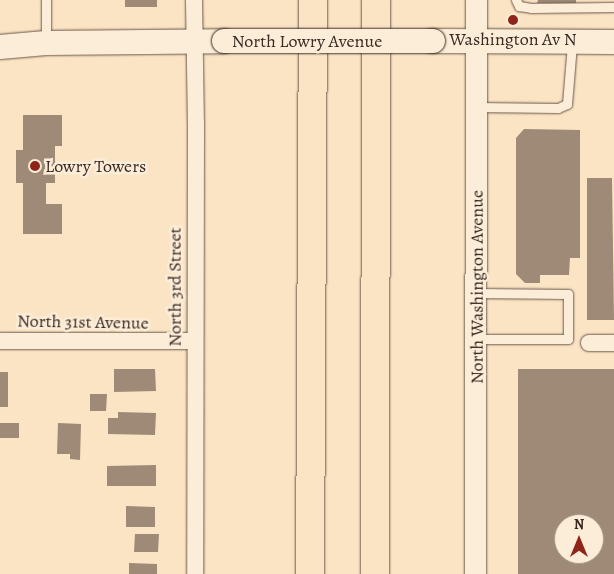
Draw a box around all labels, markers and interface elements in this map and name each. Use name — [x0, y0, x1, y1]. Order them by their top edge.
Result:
marker: Washington Av N — [507, 14, 519, 26]
place label: Washington Av N — [449, 28, 577, 50]
street label: North Lowry Avenue — [232, 30, 382, 52]
place label: Lowry Towers — [45, 155, 146, 177]
marker: Lowry Towers — [29, 160, 41, 172]
street label: North Washington Avenue — [466, 190, 488, 384]
street label: North 3rd Street — [164, 227, 186, 347]
street label: North 31st Avenue — [17, 310, 149, 334]
north arrow — [554, 514, 604, 564]
text: N — [574, 515, 584, 534]

